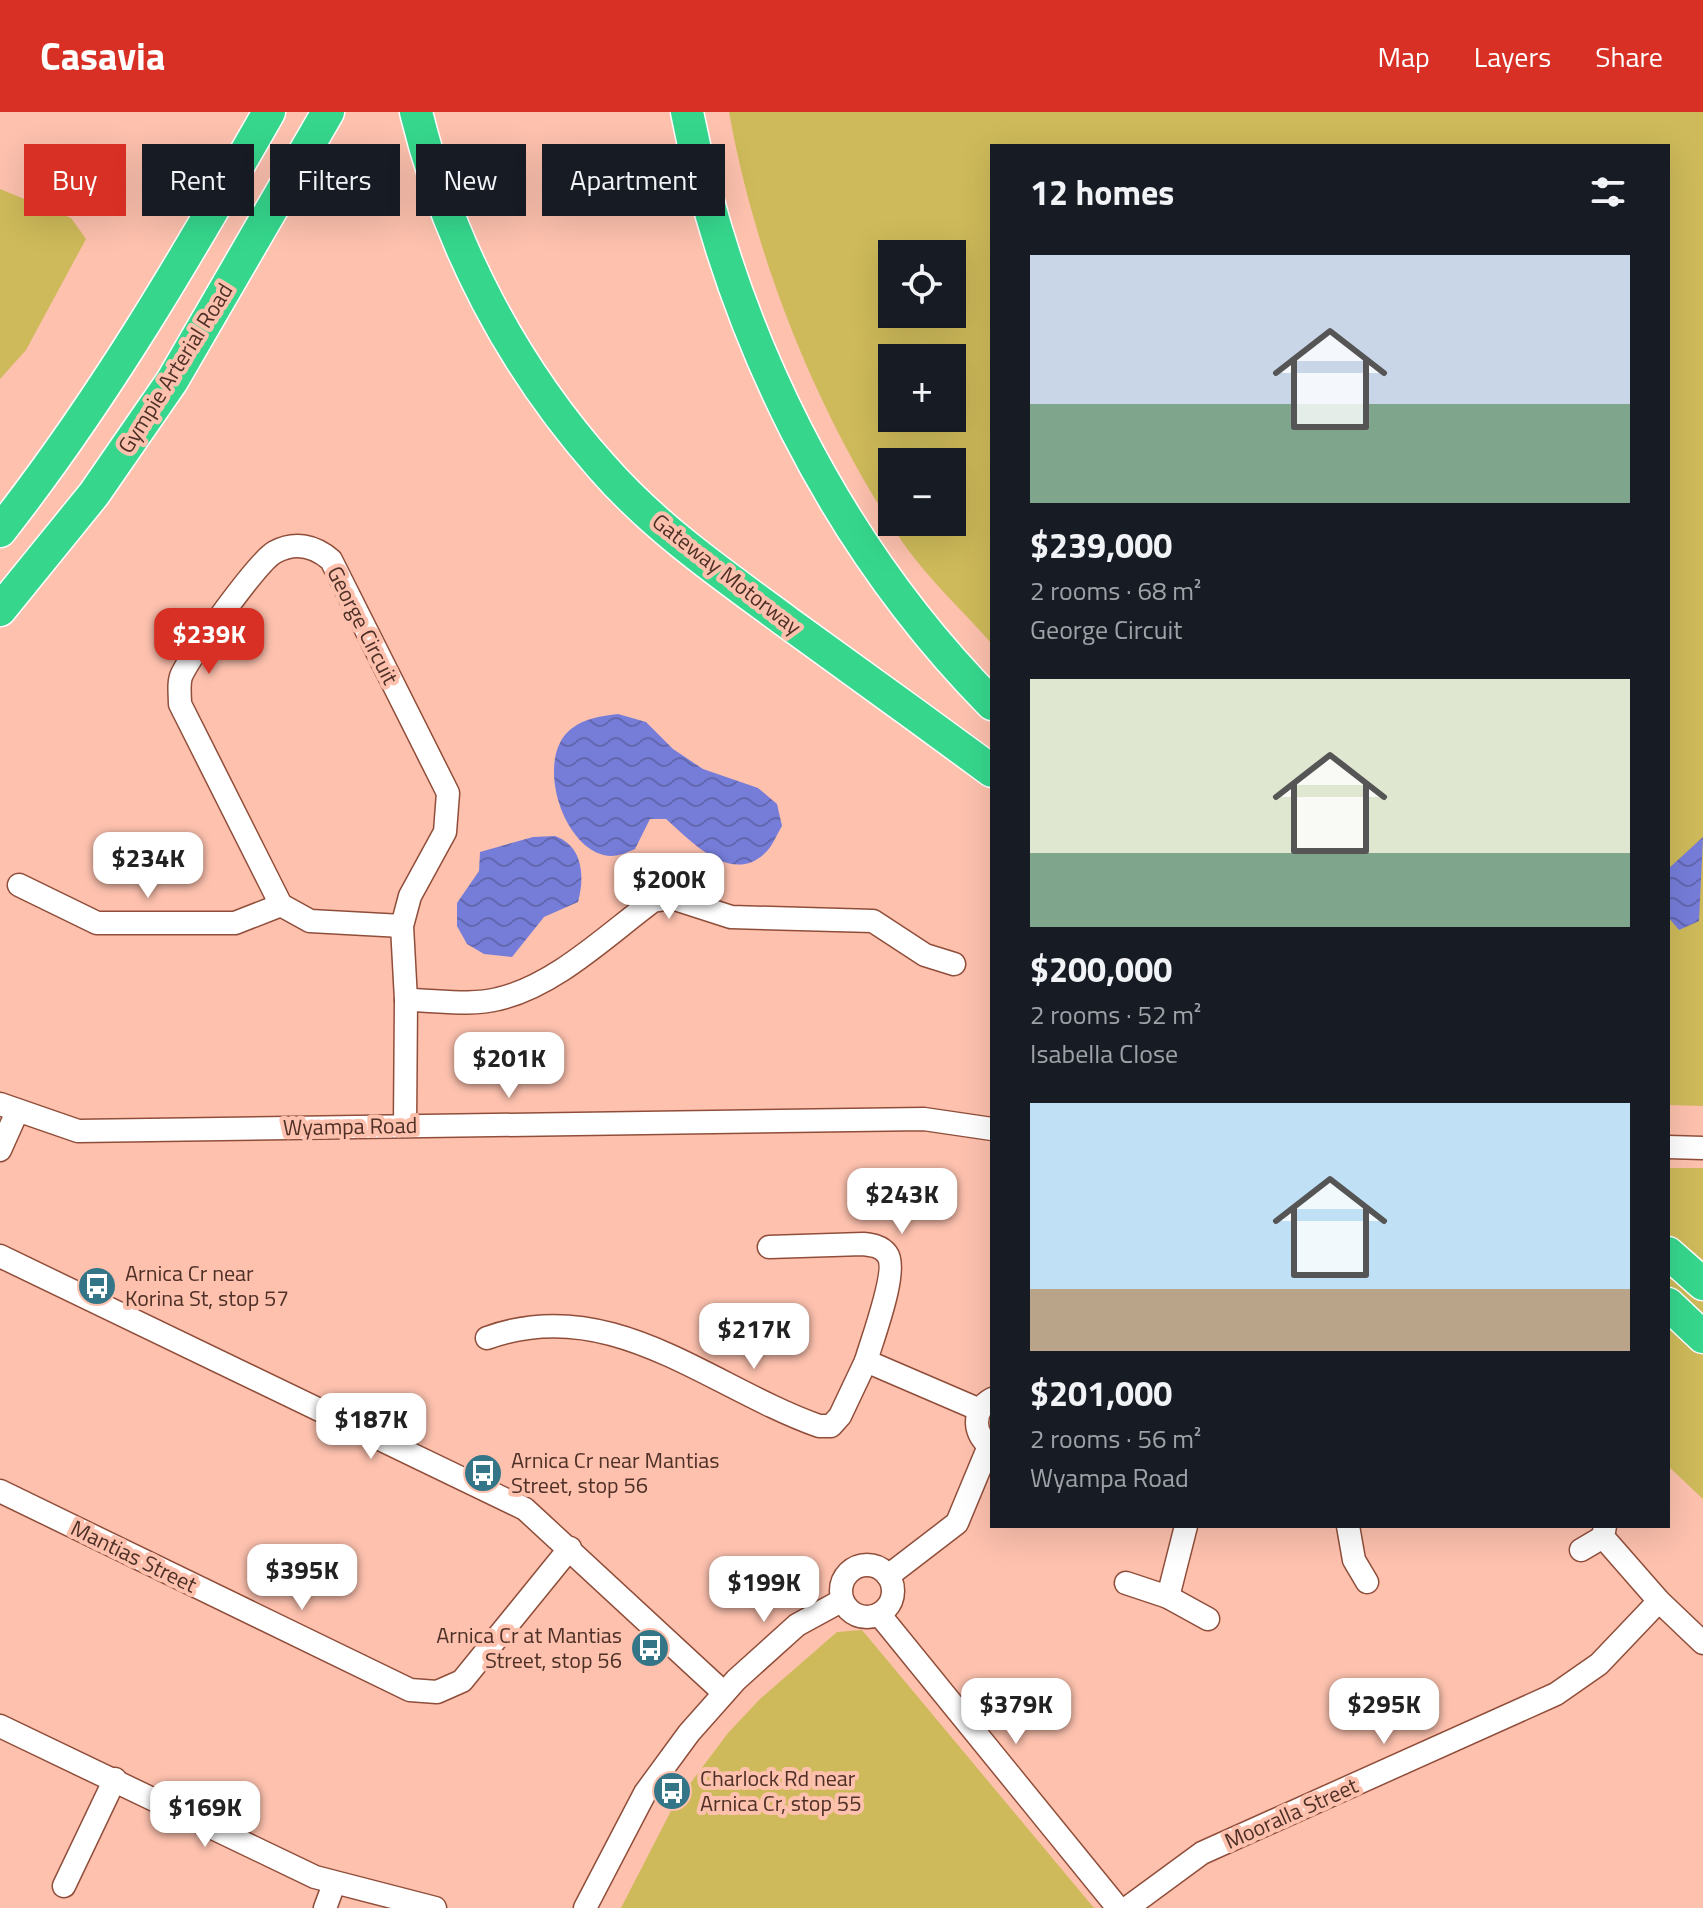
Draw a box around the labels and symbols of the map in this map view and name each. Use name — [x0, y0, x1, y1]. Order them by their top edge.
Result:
street label: Gympie Arterial Road — [109, 276, 241, 460]
street label: Gateway Motorway — [645, 505, 809, 643]
street label: George Circuit — [319, 560, 408, 690]
pin: $239K — [153, 608, 265, 676]
pin: $234K — [92, 832, 204, 900]
pin: $200K — [613, 853, 725, 921]
pin: $201K — [453, 1032, 565, 1100]
street label: Wyampa Road — [283, 1108, 417, 1144]
pin: $243K — [846, 1168, 958, 1236]
place label: Arnica Cr near Korina St, stop 57 — [125, 1256, 289, 1315]
bus stop icon: Arnica Cr near Korina St, stop 57 — [76, 1265, 118, 1307]
pin: $217K — [698, 1303, 810, 1371]
pin: $187K — [315, 1393, 427, 1461]
place label: Arnica Cr near Mantias Street, stop 56 — [511, 1443, 720, 1502]
bus stop icon: Arnica Cr near Mantias Street, stop 56 — [462, 1452, 504, 1494]
street label: Mantias Street — [65, 1511, 203, 1601]
pin: $395K — [246, 1544, 358, 1612]
pin: $199K — [708, 1556, 820, 1624]
place label: Arnica Cr at Mantias Street, stop 56 — [436, 1618, 622, 1677]
bus stop icon: Arnica Cr at Mantias Street, stop 56 — [629, 1627, 671, 1669]
pin: $379K — [960, 1678, 1072, 1746]
pin: $295K — [1328, 1678, 1440, 1746]
place label: Charlock Rd near Arnica Cr, stop 55 — [700, 1761, 861, 1820]
street label: Mooralla Street — [1219, 1768, 1363, 1858]
bus stop icon: Charlock Rd near Arnica Cr, stop 55 — [651, 1770, 693, 1812]
pin: $169K — [149, 1781, 261, 1849]

